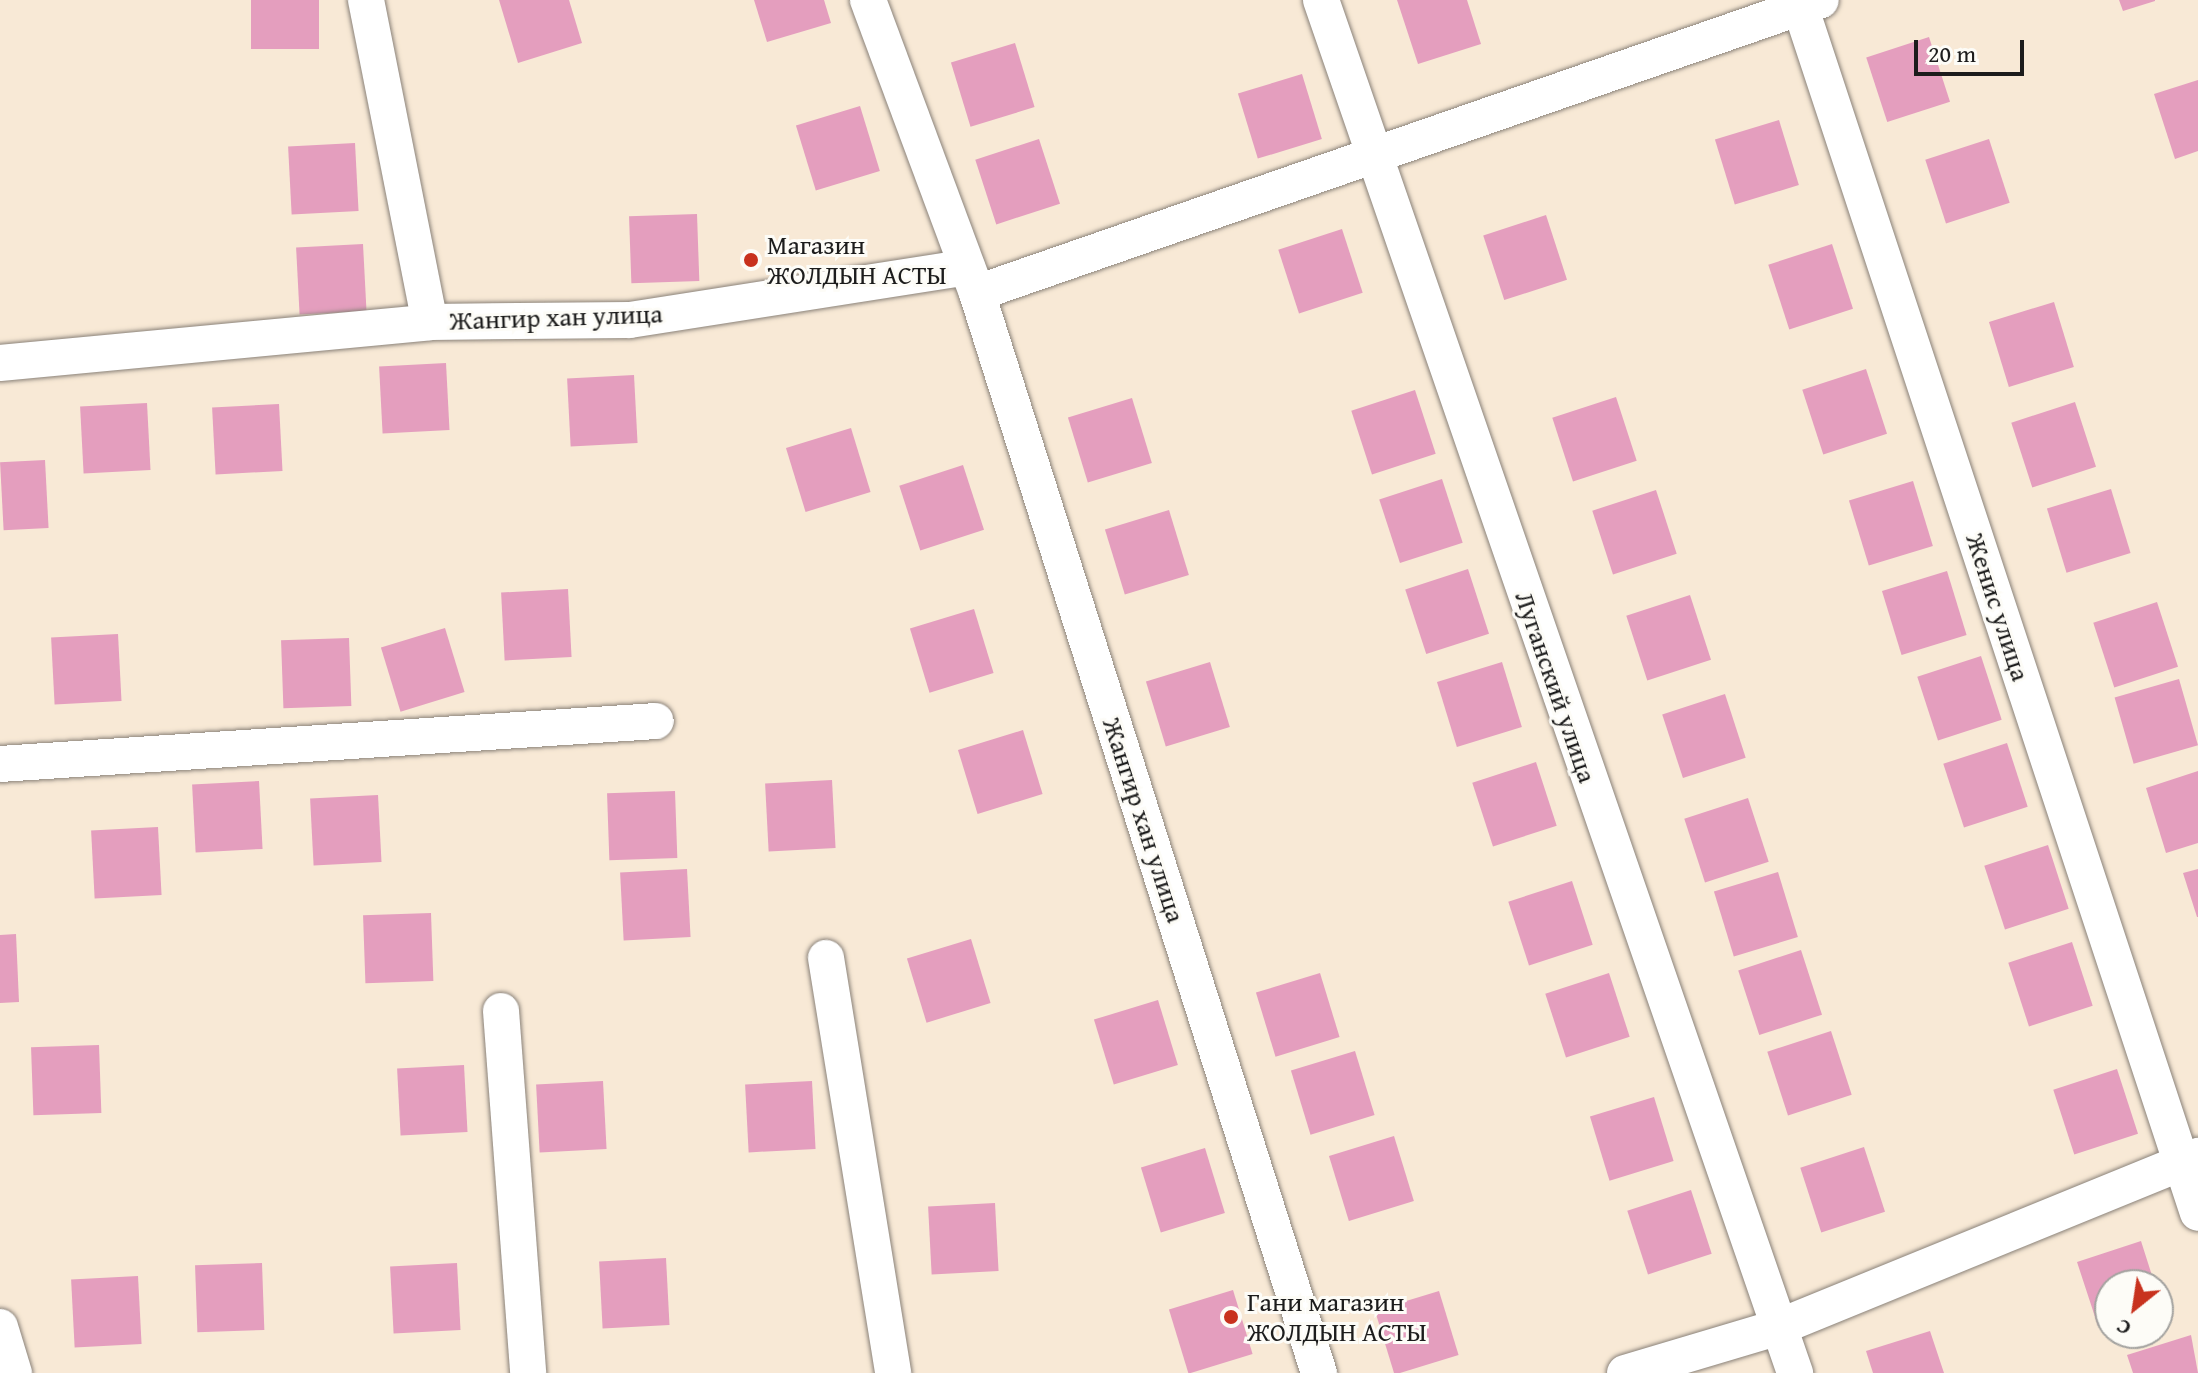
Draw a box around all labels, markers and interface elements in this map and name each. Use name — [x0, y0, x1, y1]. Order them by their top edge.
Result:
scale bar — [1918, 24, 2028, 74]
text: 20 m — [1928, 36, 1976, 71]
place label: Магазин ЖОЛДЫН АСТЫ — [767, 229, 947, 290]
marker: Магазин ЖОЛДЫН АСТЫ — [742, 251, 760, 269]
street label: Жангир хан улица — [449, 298, 663, 336]
street label: Женис улица — [1959, 529, 2037, 685]
street label: Луганский улица — [1509, 587, 1603, 787]
street label: Жангир хан улица — [1096, 714, 1192, 926]
north arrow — [2094, 1269, 2174, 1349]
place label: Гани магазин ЖОЛДЫН АСТЫ — [1247, 1286, 1427, 1348]
marker: Гани магазин ЖОЛДЫН АСТЫ — [1222, 1308, 1240, 1326]
text: С — [2110, 1311, 2136, 1345]

